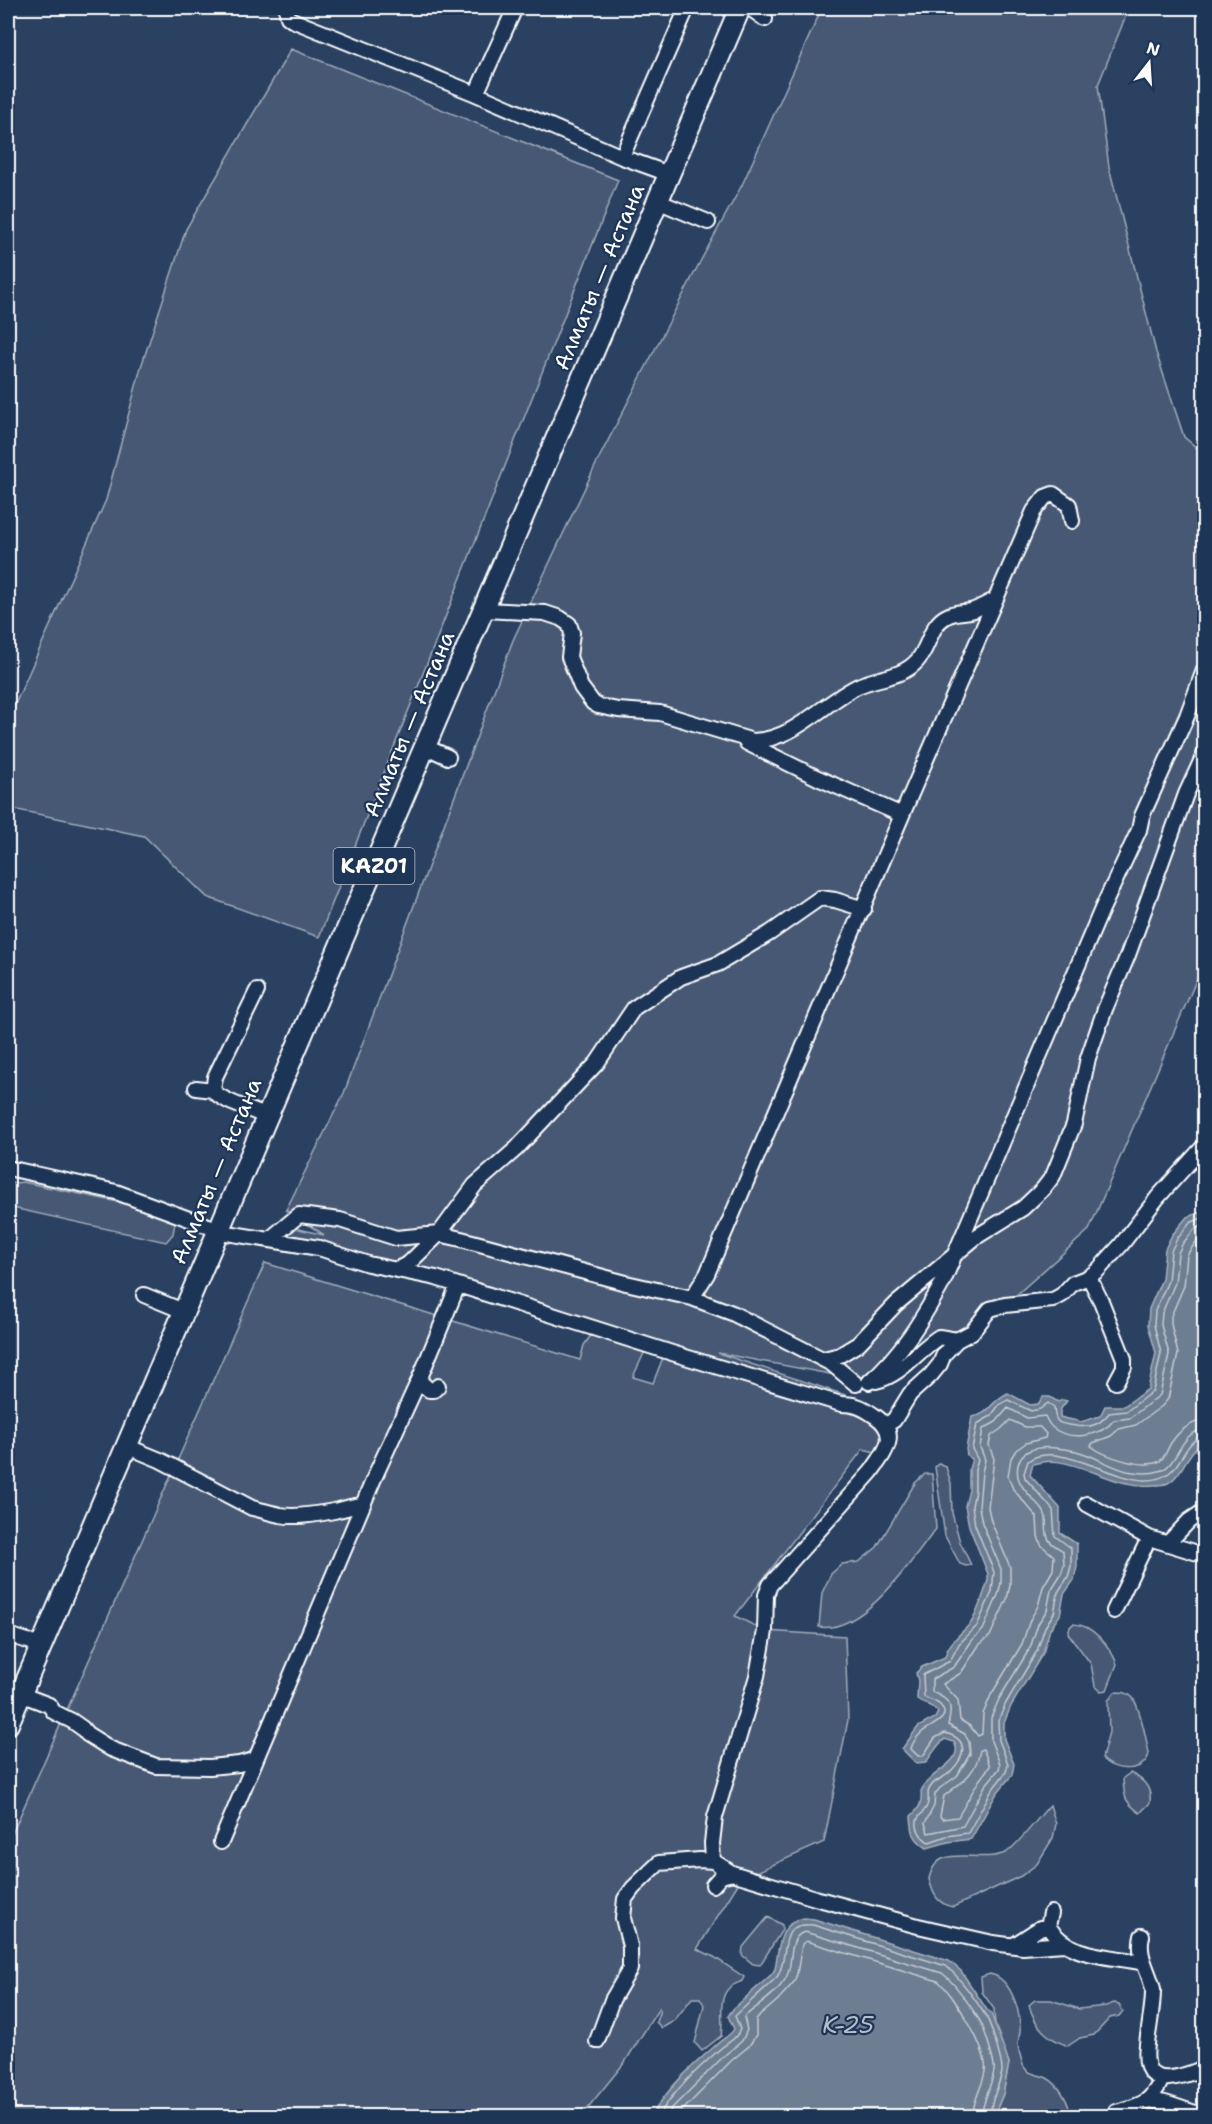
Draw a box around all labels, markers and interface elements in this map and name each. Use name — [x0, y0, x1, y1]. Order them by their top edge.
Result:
north arrow — [1119, 33, 1179, 93]
text: N — [1144, 37, 1162, 61]
street label: Алматы — Астана — [547, 179, 651, 375]
street label: Алматы — Астана — [357, 626, 461, 822]
road number: KАZ01 — [334, 848, 415, 884]
street label: Алматы — Астана — [164, 1073, 268, 1269]
water label: К-25 — [822, 2009, 875, 2041]

